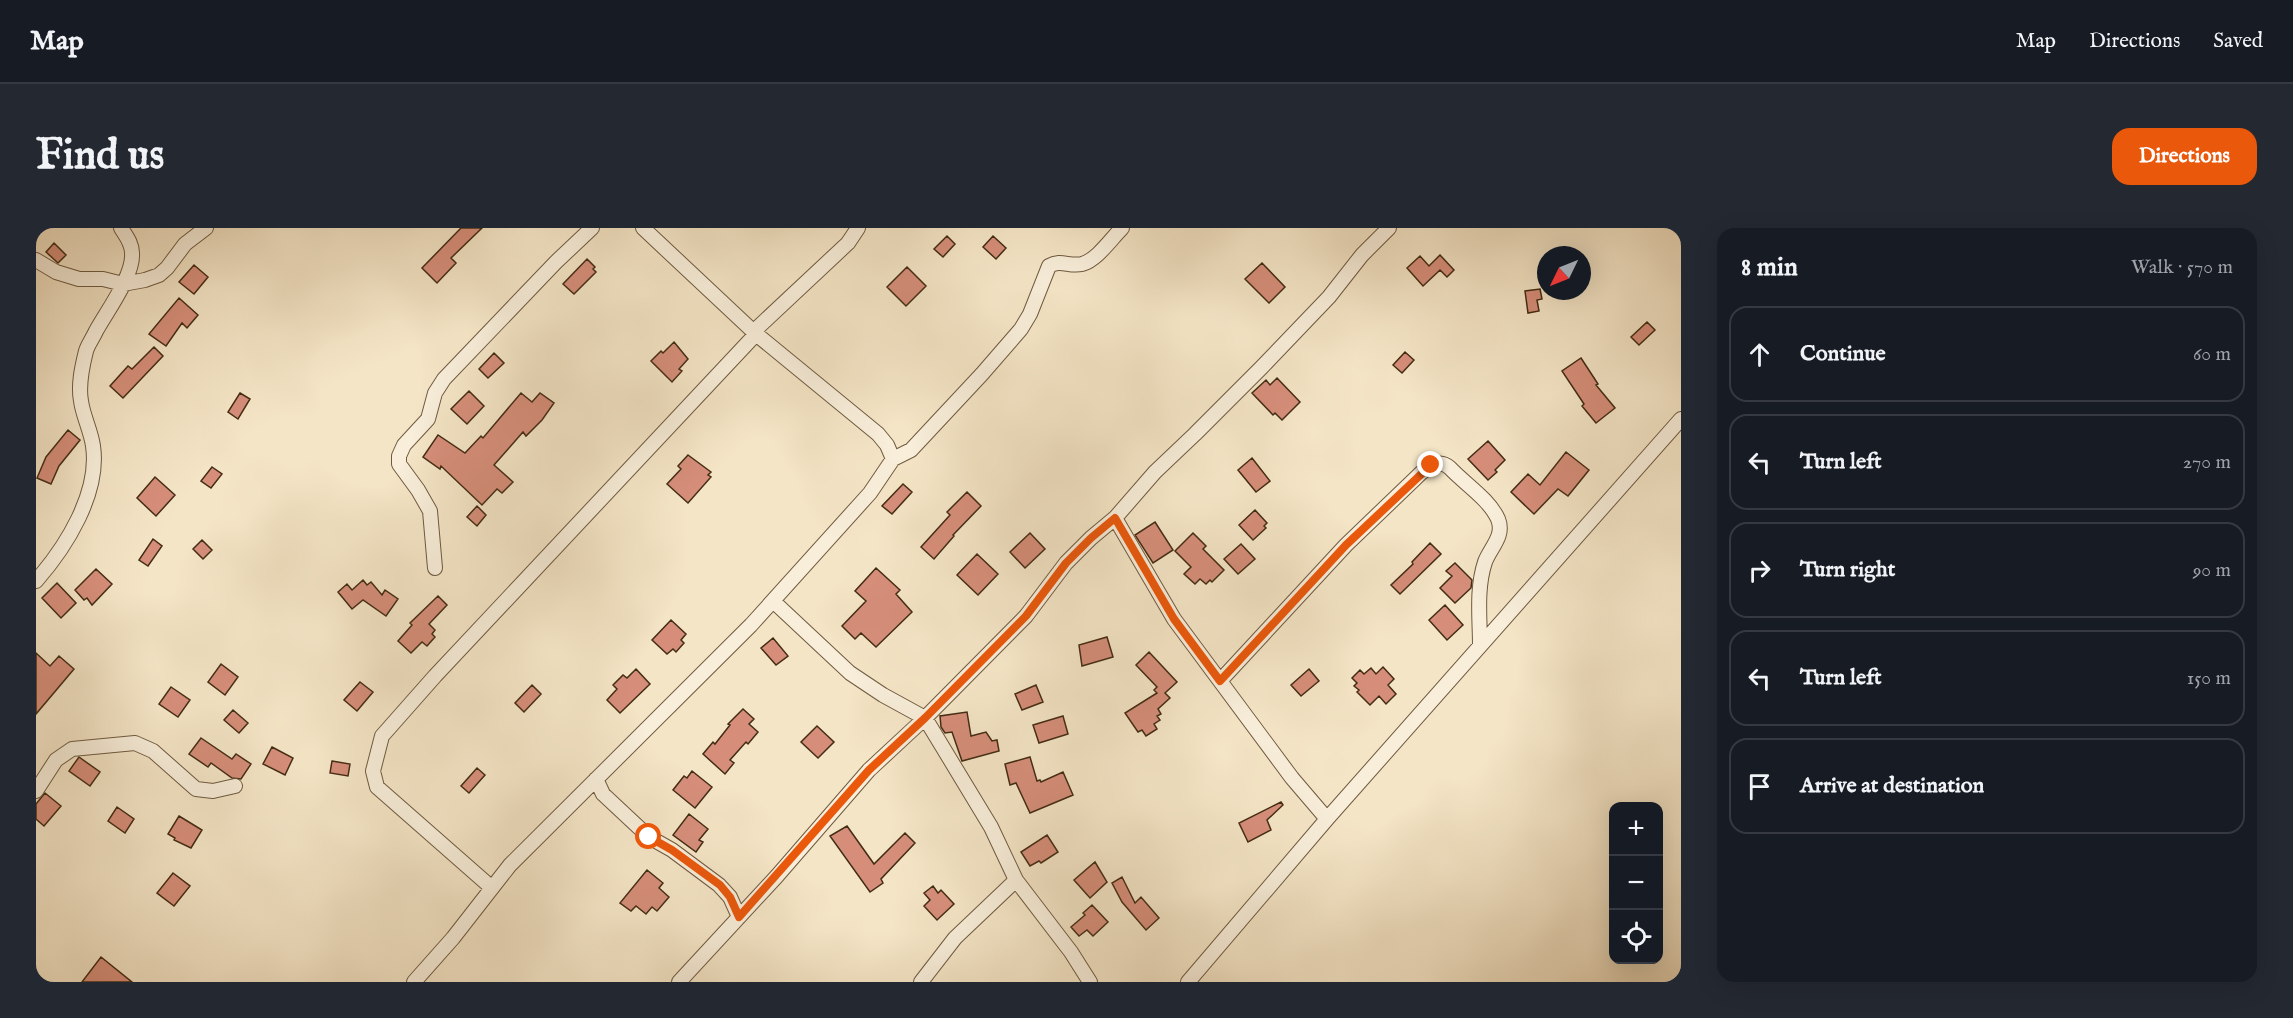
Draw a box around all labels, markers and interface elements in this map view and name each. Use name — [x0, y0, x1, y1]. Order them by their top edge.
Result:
text: Map — [30, 24, 84, 59]
text: Map — [2016, 28, 2056, 55]
text: Directions — [2089, 28, 2180, 55]
text: Saved — [2213, 28, 2263, 55]
button: Directions — [2112, 128, 2257, 185]
text: Find us — [36, 130, 164, 183]
north arrow — [1537, 246, 1591, 300]
text: 8 min — [1741, 251, 1798, 284]
text: Walk · 570 m — [2131, 255, 2233, 280]
icon: ahead — [1743, 338, 1776, 371]
text: Continue — [1800, 340, 1886, 368]
text: 60 m — [2193, 342, 2231, 367]
icon: left — [1743, 446, 1776, 479]
text: Turn left — [1800, 448, 1882, 476]
text: 270 m — [2183, 450, 2231, 475]
route end — [1417, 451, 1443, 477]
icon: right — [1743, 554, 1776, 587]
text: Turn right — [1800, 556, 1895, 584]
text: 90 m — [2193, 558, 2231, 583]
icon: left — [1743, 662, 1776, 695]
text: Turn left — [1800, 664, 1882, 692]
text: 150 m — [2187, 666, 2231, 691]
icon: arrive — [1743, 770, 1776, 803]
text: Arrive at destination — [1800, 772, 1984, 800]
map controls — [1609, 802, 1663, 964]
button: + — [1609, 802, 1663, 856]
route start — [635, 823, 661, 849]
button: − — [1609, 856, 1663, 910]
button: locate — [1609, 910, 1663, 964]

